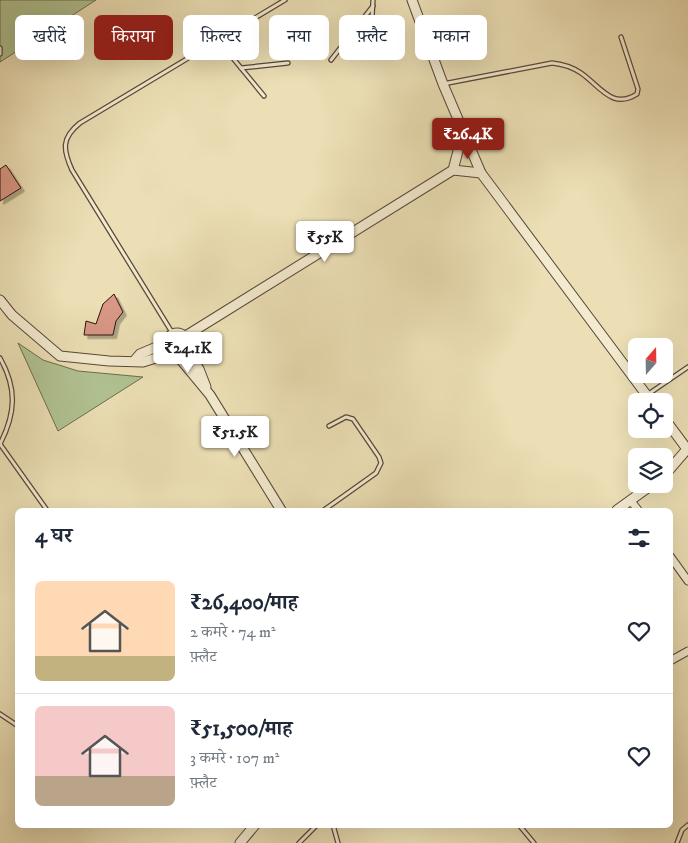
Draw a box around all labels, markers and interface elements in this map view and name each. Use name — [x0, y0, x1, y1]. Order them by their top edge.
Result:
chip: खरीदें — [15, 15, 84, 60]
chip: किराया — [94, 15, 173, 60]
chip: फ़िल्टर — [183, 15, 259, 60]
chip: नया — [269, 15, 329, 60]
chip: फ़्लैट — [339, 15, 405, 60]
chip: मकान — [415, 15, 487, 60]
pin: ₹26.4K — [427, 118, 509, 160]
text: ₹26.4K — [443, 124, 493, 144]
pin: ₹55K — [295, 220, 355, 263]
text: ₹55K — [307, 227, 343, 247]
pin: ₹24.1K — [147, 332, 229, 374]
text: ₹24.1K — [164, 338, 212, 358]
north arrow — [628, 338, 672, 382]
map controls — [628, 338, 673, 493]
button: locate — [628, 393, 673, 438]
pin: ₹51.5K — [194, 416, 276, 458]
text: ₹51.5K — [212, 422, 258, 442]
button: layers — [628, 448, 673, 493]
text: 4 घर — [35, 523, 72, 549]
icon: filters — [625, 524, 653, 552]
text: ₹26,400/माह — [190, 590, 298, 616]
icon: home — [75, 601, 135, 661]
icon: heart — [625, 617, 653, 645]
text: 2 कमरे · 74 m² — [190, 622, 276, 642]
text: फ़्लैट — [190, 647, 217, 667]
text: ₹51,500/माह — [190, 716, 293, 742]
icon: home — [75, 726, 135, 786]
icon: heart — [625, 742, 653, 770]
text: 3 कमरे · 107 m² — [190, 748, 279, 768]
text: फ़्लैट — [190, 773, 217, 793]

